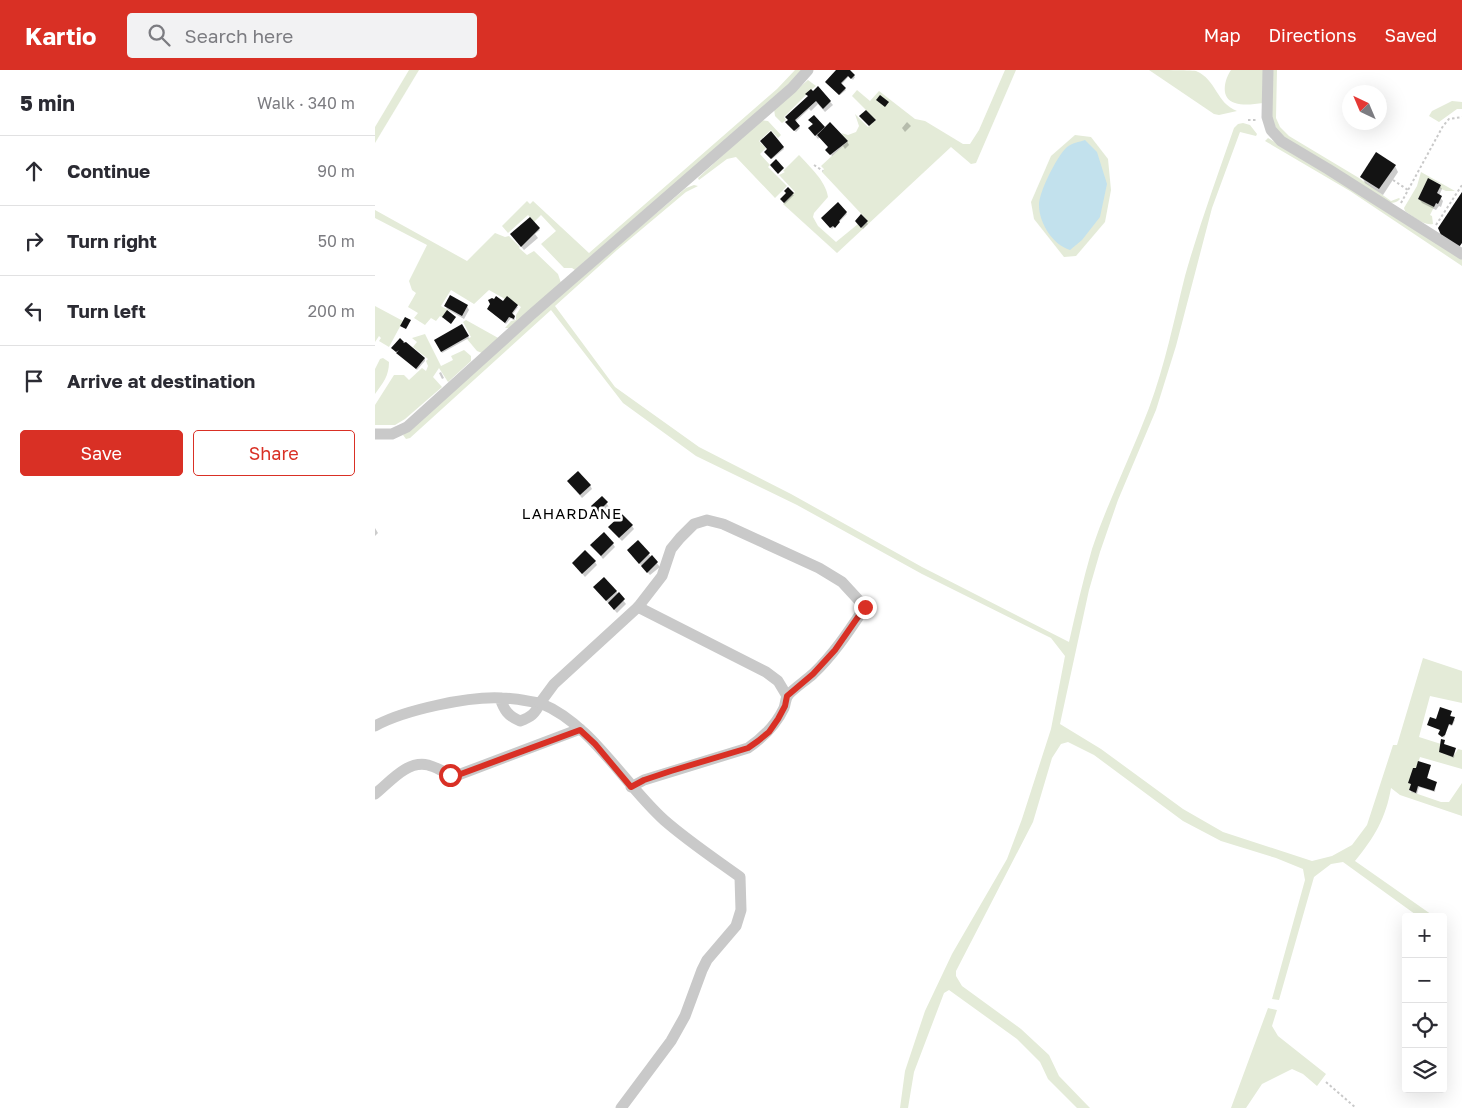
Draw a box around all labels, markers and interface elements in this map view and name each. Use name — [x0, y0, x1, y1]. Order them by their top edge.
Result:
search box — [127, 13, 477, 58]
text: Kartio — [25, 21, 97, 50]
icon: search — [145, 21, 173, 49]
text: Search here — [185, 24, 293, 47]
text: Map — [1204, 24, 1240, 46]
text: Directions — [1268, 24, 1356, 46]
text: Saved — [1384, 24, 1437, 46]
north arrow — [1342, 85, 1387, 130]
text: 5 min — [20, 90, 75, 116]
text: Walk · 340 m — [257, 93, 355, 113]
icon: ahead — [20, 157, 48, 185]
text: Continue — [67, 159, 150, 182]
text: 90 m — [317, 161, 355, 181]
icon: right — [20, 227, 48, 255]
text: Turn right — [67, 229, 157, 252]
text: 50 m — [318, 231, 355, 251]
icon: left — [20, 297, 48, 325]
text: Turn left — [67, 299, 146, 322]
text: 200 m — [308, 301, 355, 321]
icon: arrive — [20, 367, 48, 395]
text: Arrive at destination — [67, 369, 255, 392]
button: Save — [20, 430, 183, 476]
button: Share — [193, 430, 355, 476]
district label: LAHARDANE — [522, 504, 622, 522]
route end — [854, 596, 877, 619]
route start — [439, 764, 462, 787]
map controls — [1402, 913, 1447, 1093]
button: + — [1402, 913, 1447, 958]
button: − — [1402, 958, 1447, 1003]
button: locate — [1402, 1003, 1447, 1048]
button: layers — [1402, 1048, 1447, 1093]

